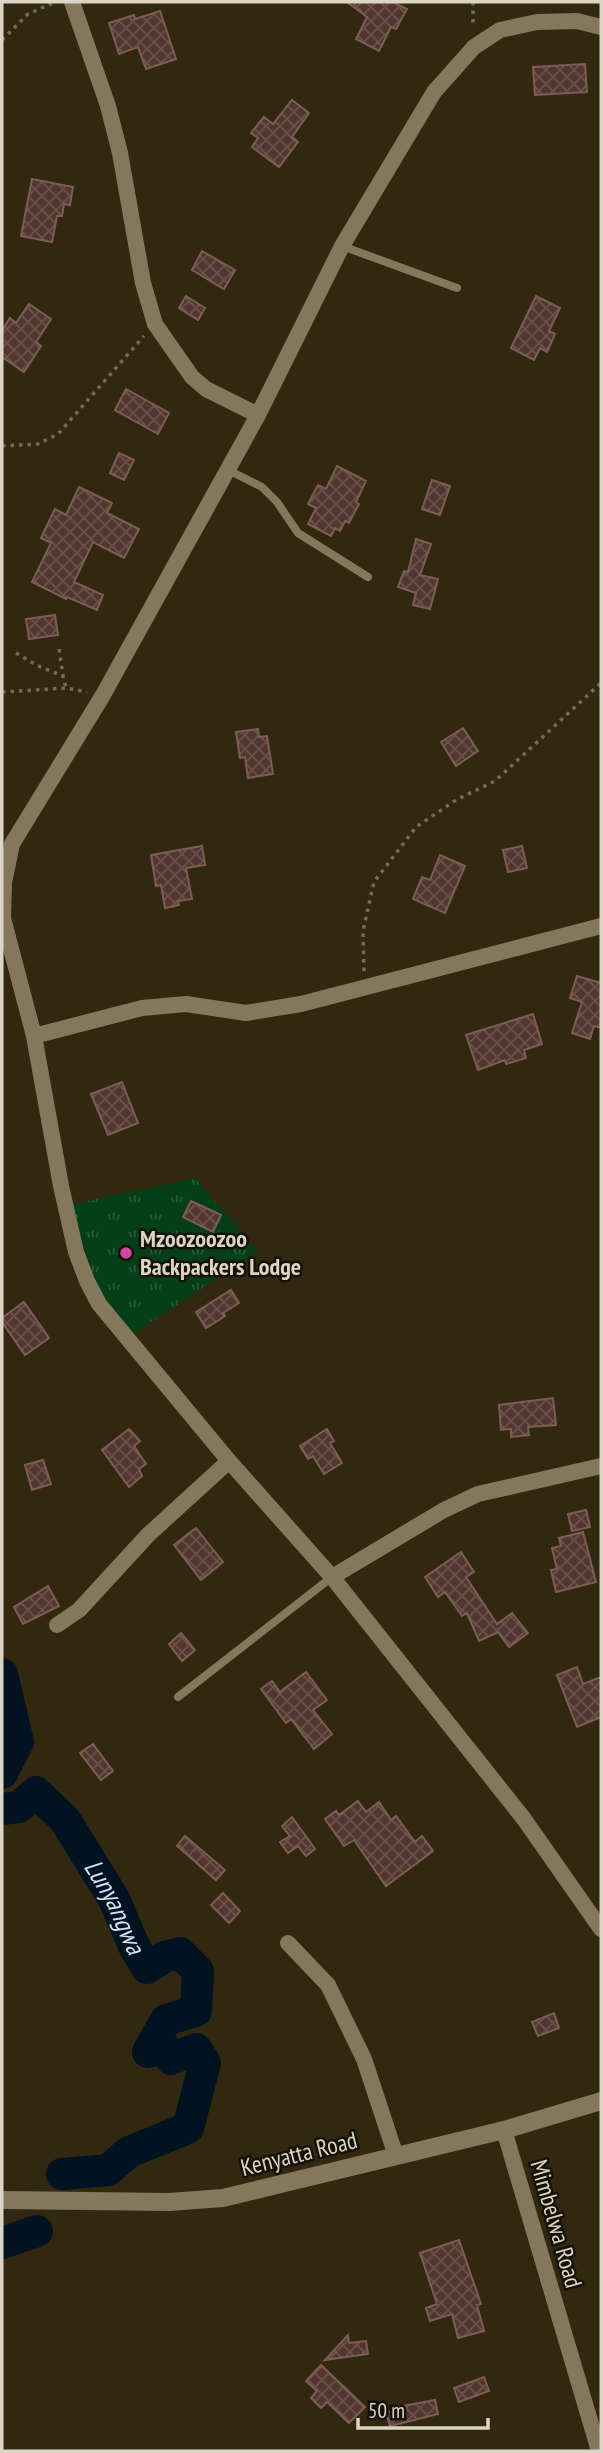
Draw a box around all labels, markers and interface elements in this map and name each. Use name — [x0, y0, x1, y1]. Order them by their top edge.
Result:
place label: Mzoozoozoo Backpackers Lodge — [140, 1223, 301, 1282]
marker: Mzoozoozoo Backpackers Lodge — [118, 1245, 134, 1261]
water label: Lunyangwa — [77, 1853, 153, 1961]
street label: Kenyatta Road — [237, 2124, 360, 2183]
street label: Mimbelwa Road — [523, 2156, 590, 2292]
scale bar — [358, 2386, 488, 2430]
text: 50 m — [368, 2397, 405, 2424]

